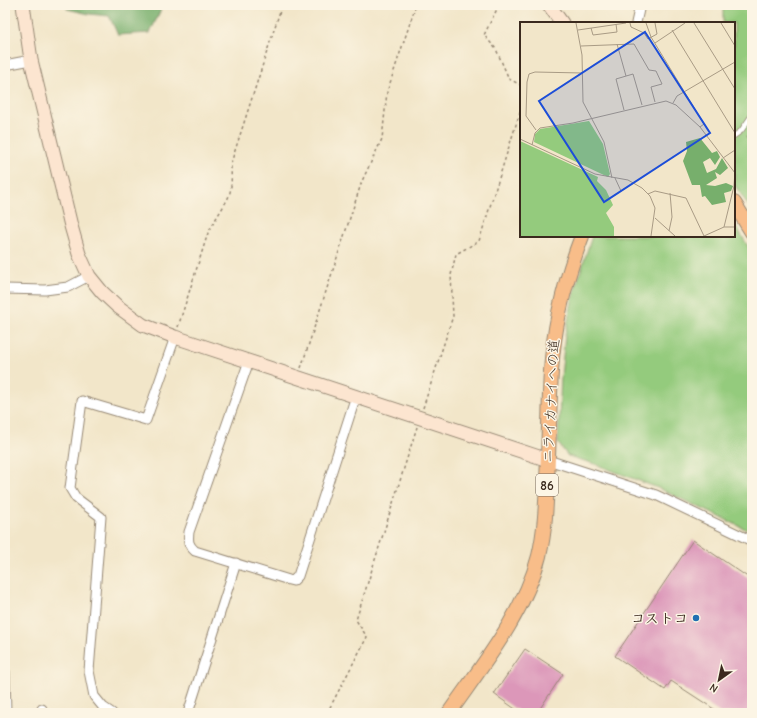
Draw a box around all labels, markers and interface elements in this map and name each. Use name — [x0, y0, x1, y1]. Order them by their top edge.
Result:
inset map — [520, 22, 735, 237]
street label: ニライカナイへの道 — [539, 338, 563, 464]
road number: 86 — [536, 474, 558, 496]
place label: コストコ — [631, 610, 688, 627]
marker: コストコ — [691, 613, 701, 623]
north arrow — [699, 660, 739, 700]
text: N — [707, 681, 720, 695]

